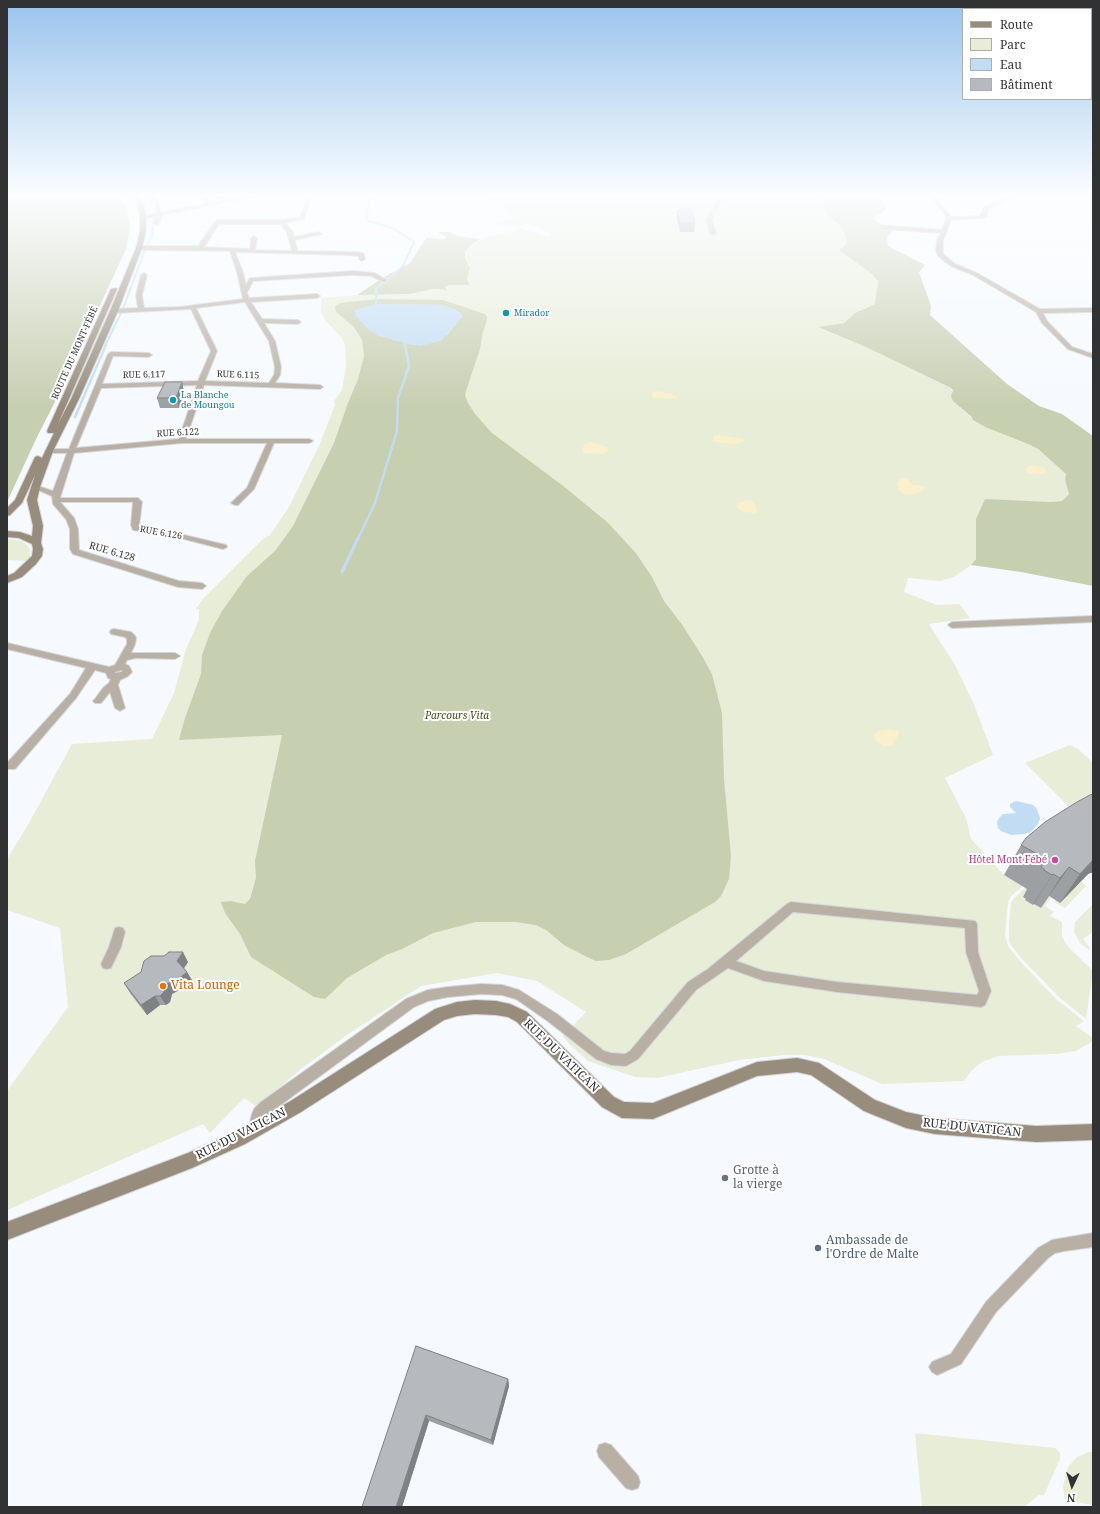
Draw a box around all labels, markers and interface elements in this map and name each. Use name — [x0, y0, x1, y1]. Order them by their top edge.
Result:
legend — [962, 8, 1092, 100]
text: Route — [1000, 16, 1033, 33]
text: Parc — [1000, 36, 1026, 53]
text: Eau — [1000, 56, 1022, 73]
text: Bâtiment — [1000, 76, 1052, 93]
street label: ROUTE DU MONT-FÉBÉ — [50, 305, 100, 401]
marker: Mirador — [501, 308, 511, 318]
place label: Mirador — [514, 308, 549, 318]
street label: RUE 6.117 — [123, 369, 165, 381]
street label: RUE 6.115 — [217, 369, 259, 381]
place label: La Blanche de Moungou — [181, 390, 235, 411]
marker: La Blanche de Moungou — [168, 395, 178, 405]
street label: RUE 6.122 — [156, 426, 200, 440]
street label: RUE 6.126 — [139, 524, 183, 542]
street label: RUE 6.128 — [88, 540, 136, 564]
park label: Parcours Vita — [425, 710, 489, 722]
place label: Hôtel Mont Fébé — [969, 854, 1047, 866]
marker: Hôtel Mont Fébé — [1050, 855, 1060, 865]
place label: Vita Lounge — [171, 979, 240, 993]
marker: Vita Lounge — [158, 981, 168, 991]
street label: RUE DU VATICAN — [520, 1016, 602, 1096]
street label: RUE DU VATICAN — [194, 1105, 288, 1163]
street label: RUE DU VATICAN — [922, 1116, 1022, 1140]
place label: Grotte à la vierge — [733, 1164, 782, 1192]
marker: Grotte à la vierge — [720, 1173, 730, 1183]
place label: Ambassade de l'Ordre de Malte — [826, 1234, 919, 1262]
marker: Ambassade de l'Ordre de Malte — [813, 1243, 823, 1253]
north arrow — [1052, 1466, 1092, 1506]
text: N — [1066, 1491, 1076, 1506]

